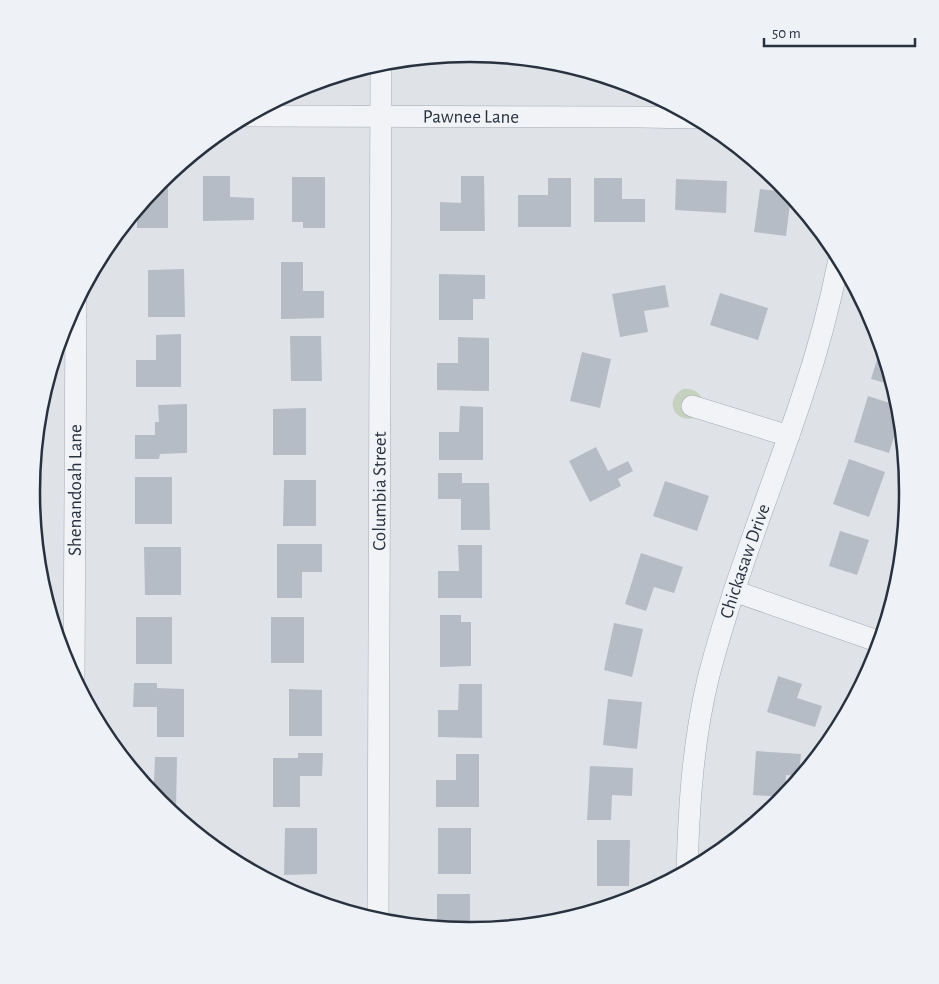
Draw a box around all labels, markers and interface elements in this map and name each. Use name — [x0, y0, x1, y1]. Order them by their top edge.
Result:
scale bar — [764, 15, 915, 47]
text: 50 m — [772, 26, 801, 41]
street label: Pawnee Lane — [423, 107, 519, 126]
street label: Shenandoah Lane — [65, 424, 85, 556]
street label: Columbia Street — [370, 431, 389, 551]
street label: Chickasaw Drive — [716, 501, 773, 621]

